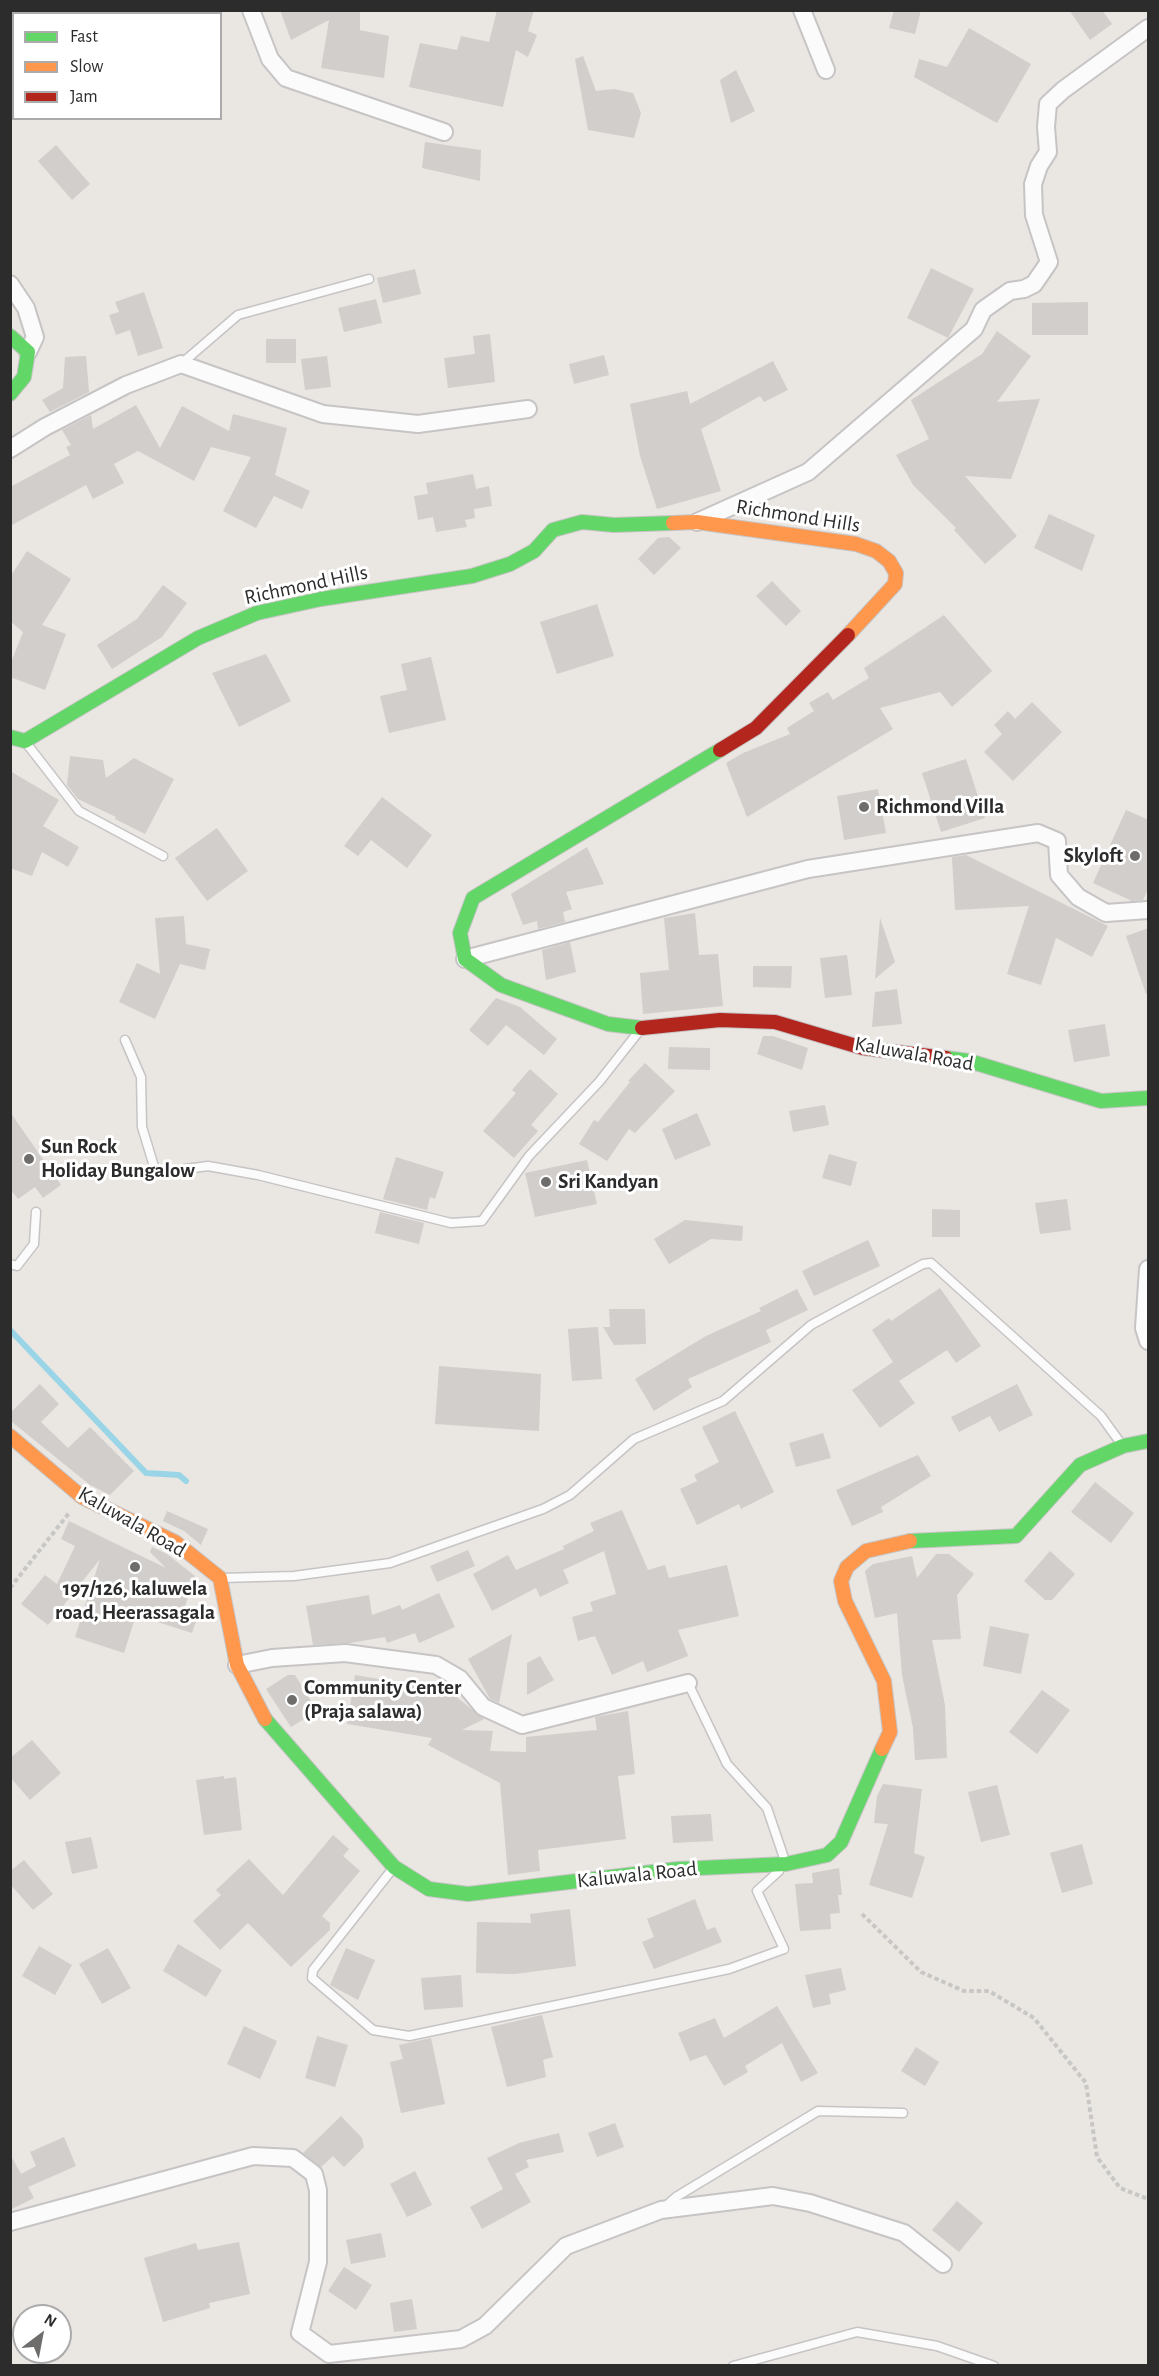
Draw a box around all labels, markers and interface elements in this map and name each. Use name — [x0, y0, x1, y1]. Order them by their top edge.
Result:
legend — [12, 12, 222, 120]
text: Fast — [70, 28, 98, 46]
text: Slow — [70, 58, 103, 76]
text: Jam — [70, 88, 98, 106]
street label: Richmond Hills — [734, 494, 862, 538]
street label: Richmond Hills — [242, 560, 370, 610]
place label: Richmond Villa — [876, 794, 1004, 820]
marker: Richmond Villa — [857, 800, 871, 814]
place label: Skyloft — [1063, 843, 1123, 869]
marker: Skyloft — [1128, 849, 1142, 863]
street label: Kaluwala Road — [853, 1031, 975, 1077]
place label: Sun Rock Holiday Bungalow — [41, 1134, 195, 1184]
marker: Sun Rock Holiday Bungalow — [22, 1152, 36, 1166]
place label: Sri Kandyan — [558, 1169, 659, 1195]
marker: Sri Kandyan — [539, 1175, 553, 1189]
street label: Kaluwala Road — [74, 1481, 190, 1563]
marker: 197/126, kaluwela road, Heerassagala — [128, 1560, 142, 1574]
place label: 197/126, kaluwela road, Heerassagala — [55, 1576, 215, 1626]
place label: Community Center (Praja salawa) — [304, 1675, 461, 1725]
marker: Community Center (Praja salawa) — [285, 1693, 299, 1707]
street label: Kaluwala Road — [576, 1856, 698, 1894]
north arrow — [12, 2304, 72, 2364]
text: N — [42, 2311, 59, 2330]

